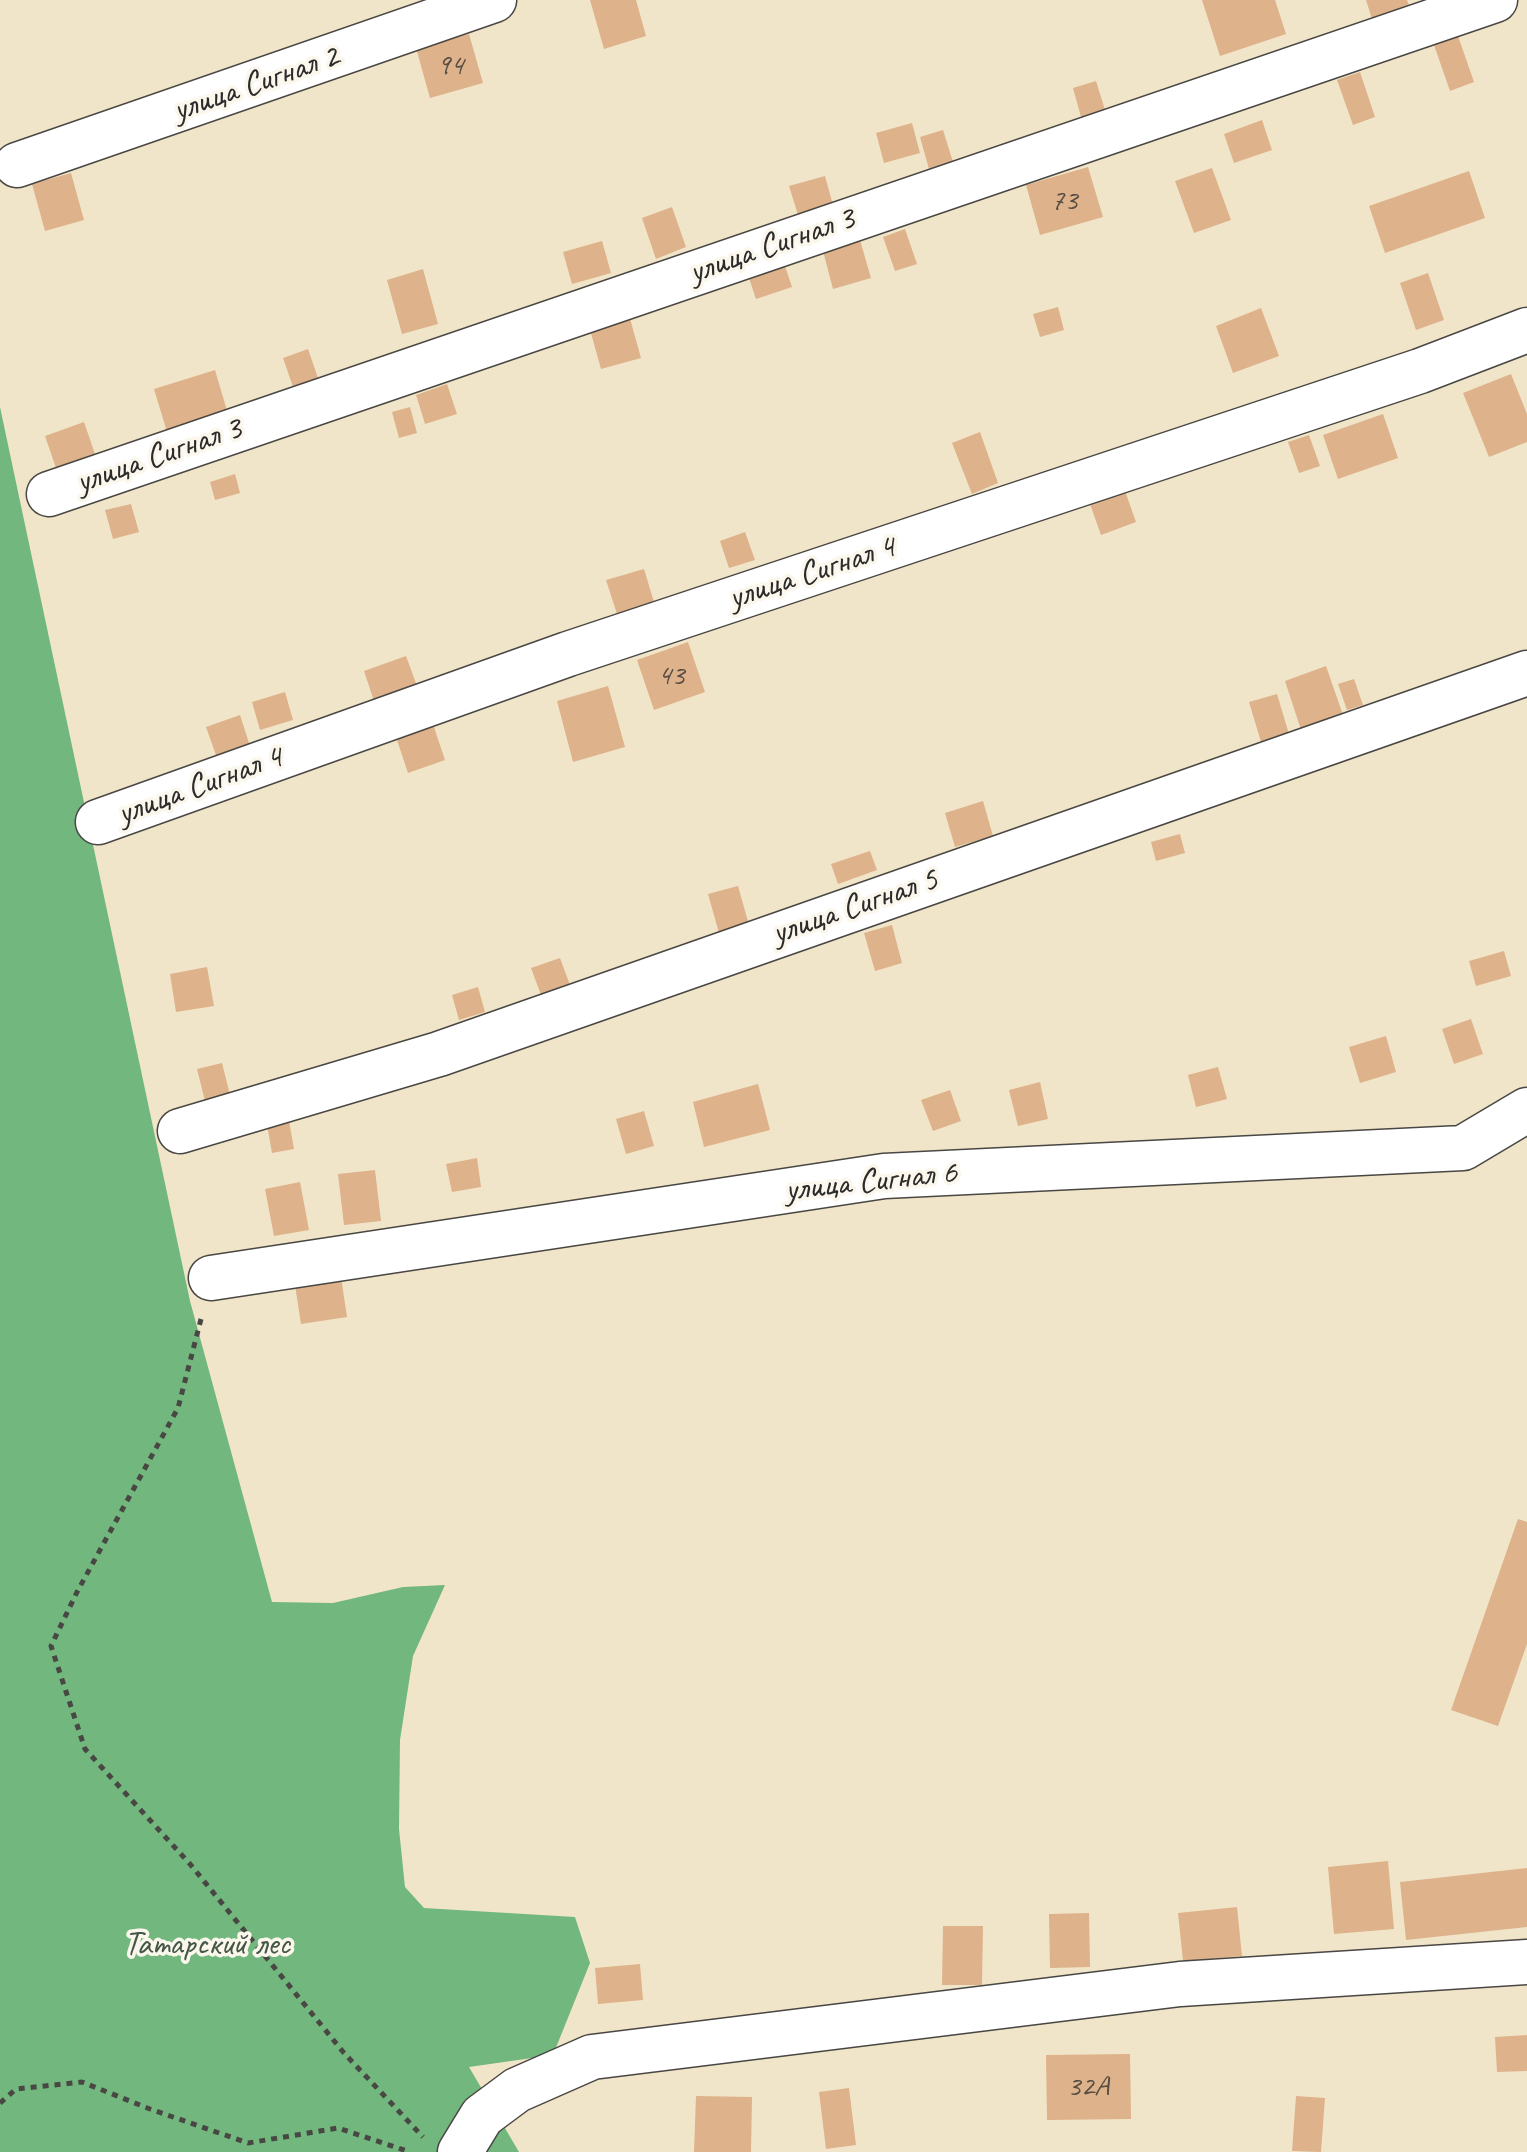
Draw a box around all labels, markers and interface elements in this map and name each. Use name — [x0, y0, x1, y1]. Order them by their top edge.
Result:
street label: улица Сигнал 2 — [168, 37, 344, 131]
house number: 94 — [437, 48, 463, 84]
house number: 73 — [1051, 183, 1077, 219]
street label: улица Сигнал 3 — [684, 199, 860, 293]
street label: улица Сигнал 3 — [71, 409, 247, 503]
street label: улица Сигнал 4 — [724, 527, 900, 619]
house number: 43 — [658, 658, 684, 694]
street label: улица Сигнал 4 — [112, 737, 288, 835]
street label: улица Сигнал 5 — [767, 860, 943, 954]
street label: улица Сигнал 6 — [783, 1153, 959, 1211]
park label: Татарский лес — [124, 1925, 290, 1965]
house number: 32А — [1067, 2069, 1109, 2105]

